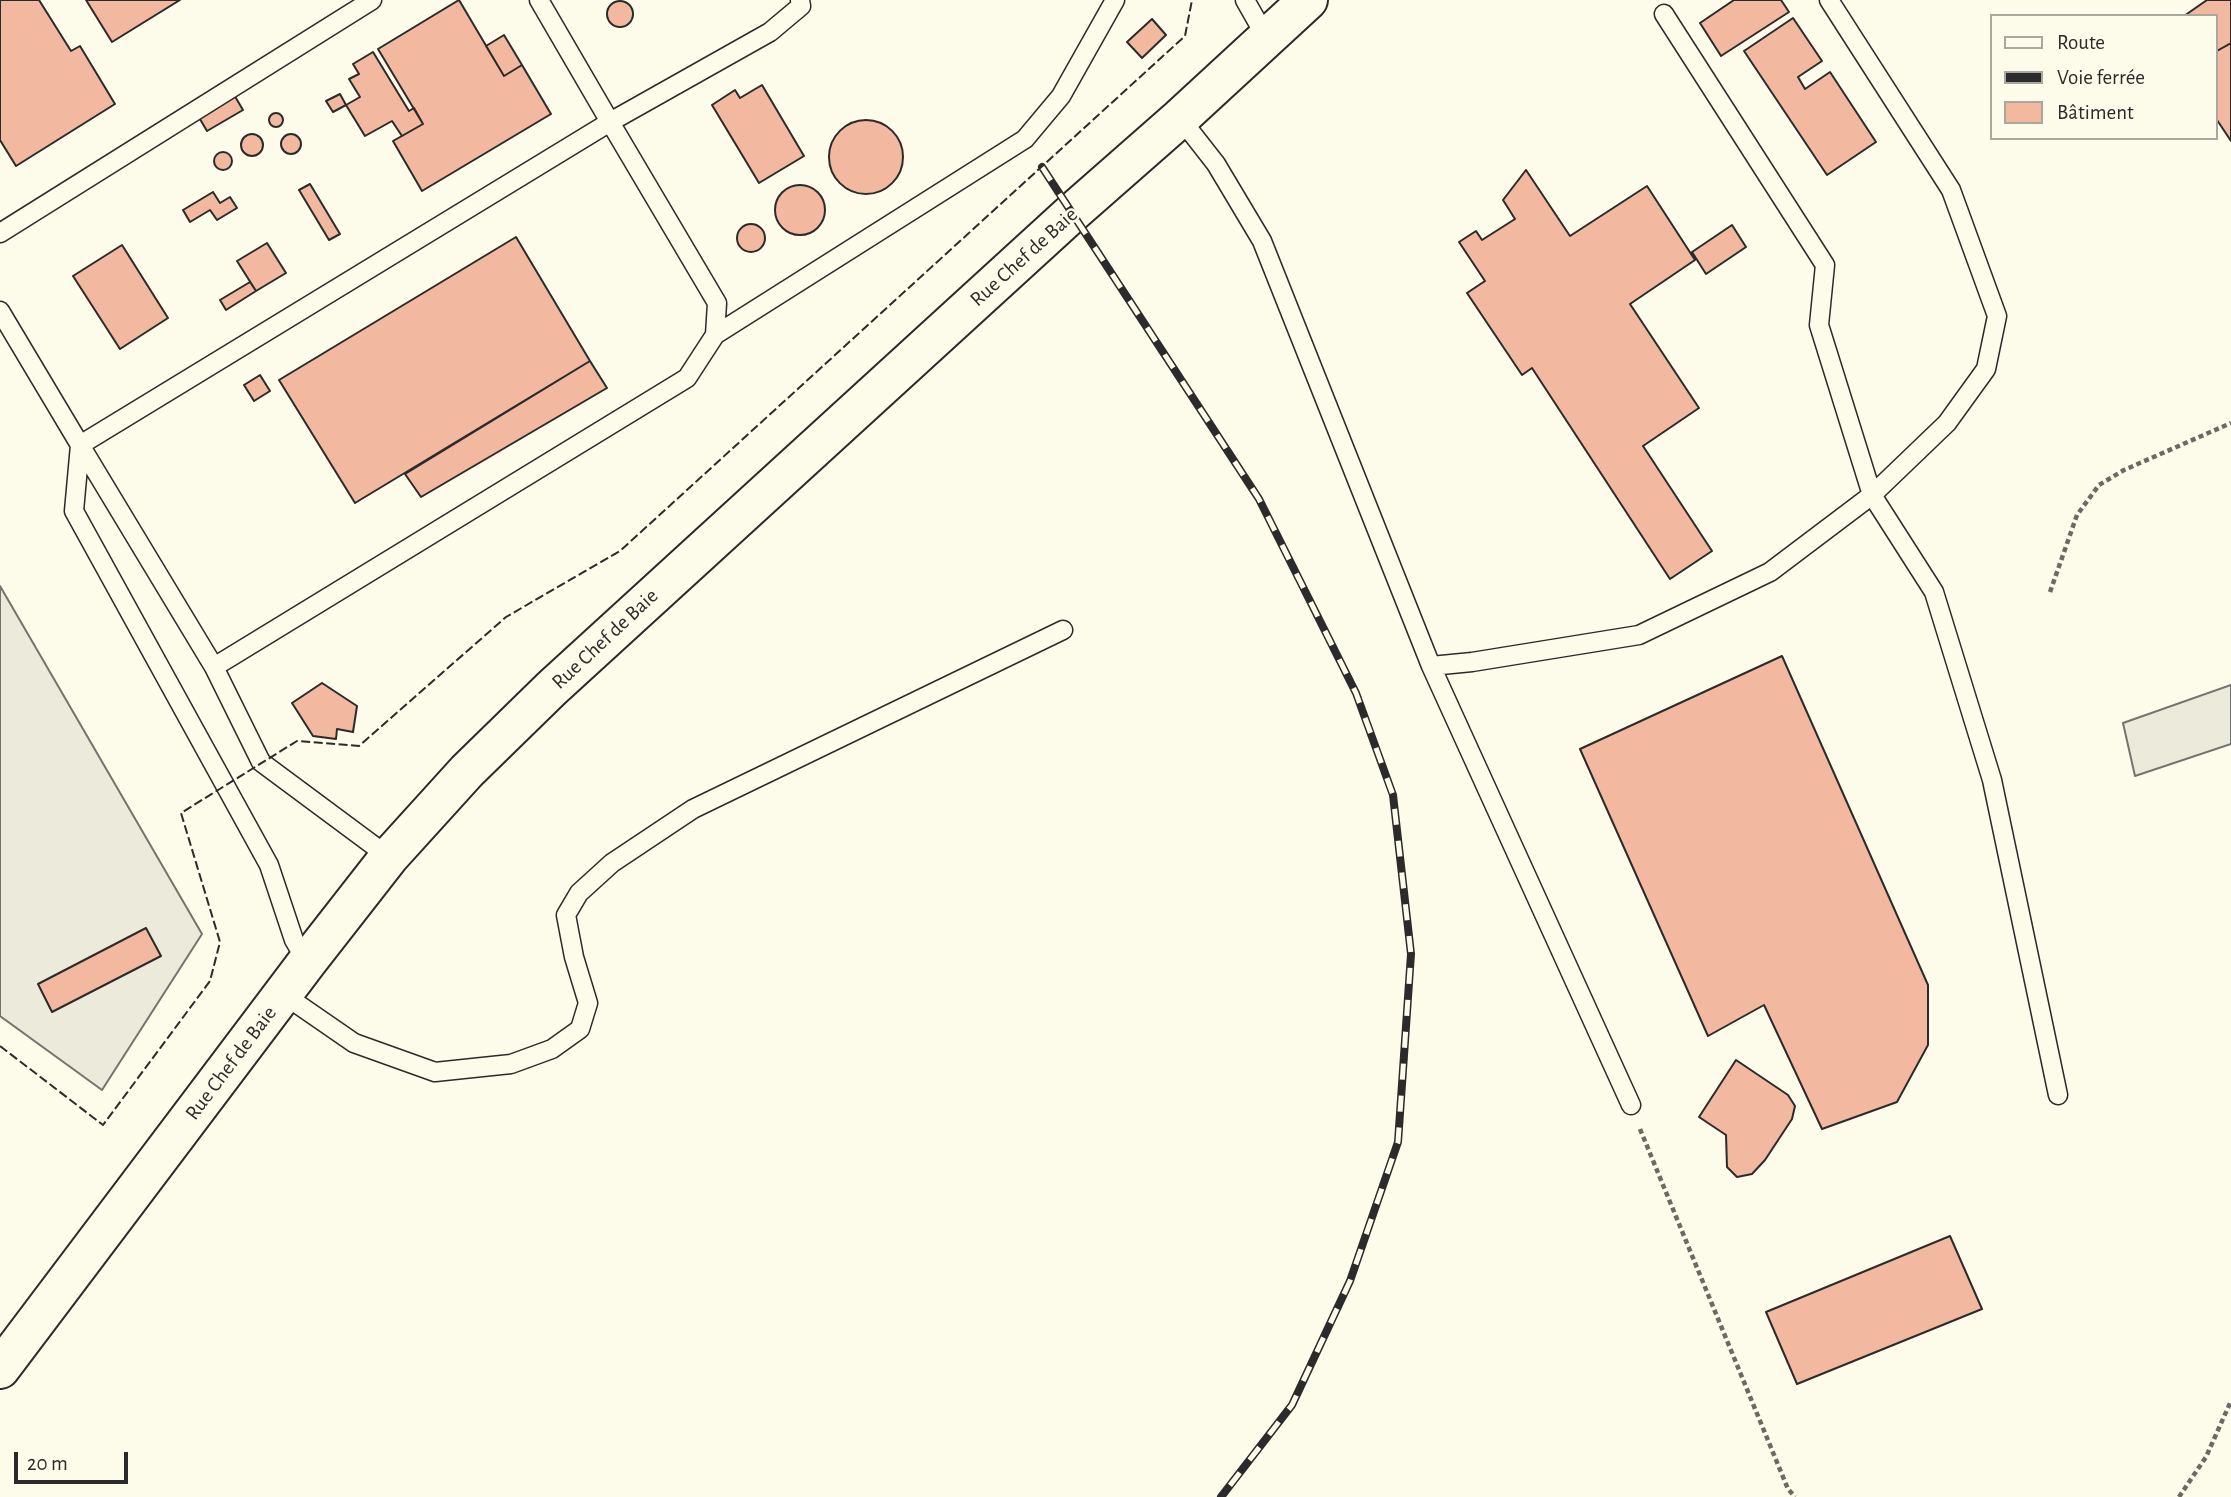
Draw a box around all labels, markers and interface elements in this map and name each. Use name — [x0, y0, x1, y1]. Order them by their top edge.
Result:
legend — [1990, 14, 2217, 140]
text: Route — [2057, 32, 2105, 53]
text: Voie ferrée — [2057, 67, 2145, 88]
text: Bâtiment — [2057, 102, 2134, 123]
street label: Rue Chef de Baie — [965, 202, 1083, 312]
street label: Rue Chef de Baie — [547, 583, 663, 695]
street label: Rue Chef de Baie — [180, 1001, 282, 1125]
scale bar — [18, 1438, 131, 1482]
text: 20 m — [27, 1453, 68, 1474]

